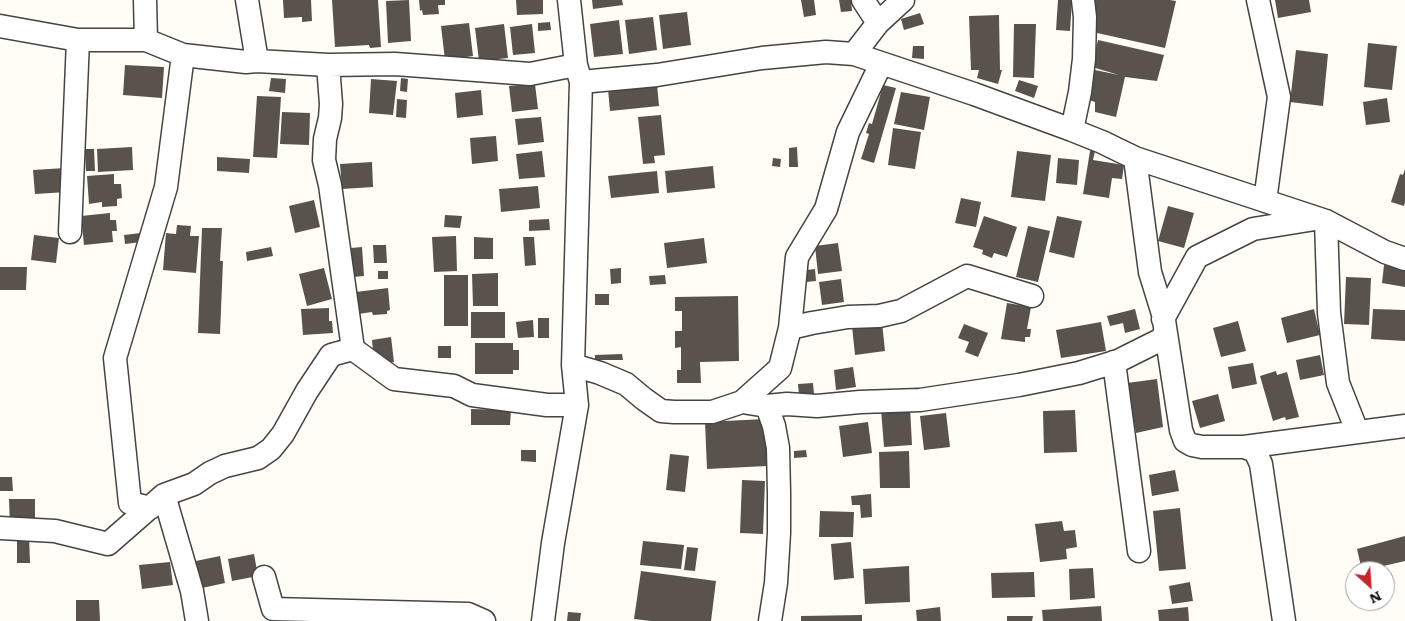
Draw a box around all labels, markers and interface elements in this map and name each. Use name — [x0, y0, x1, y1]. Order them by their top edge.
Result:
north arrow — [1345, 561, 1395, 611]
text: N — [1366, 587, 1386, 610]

